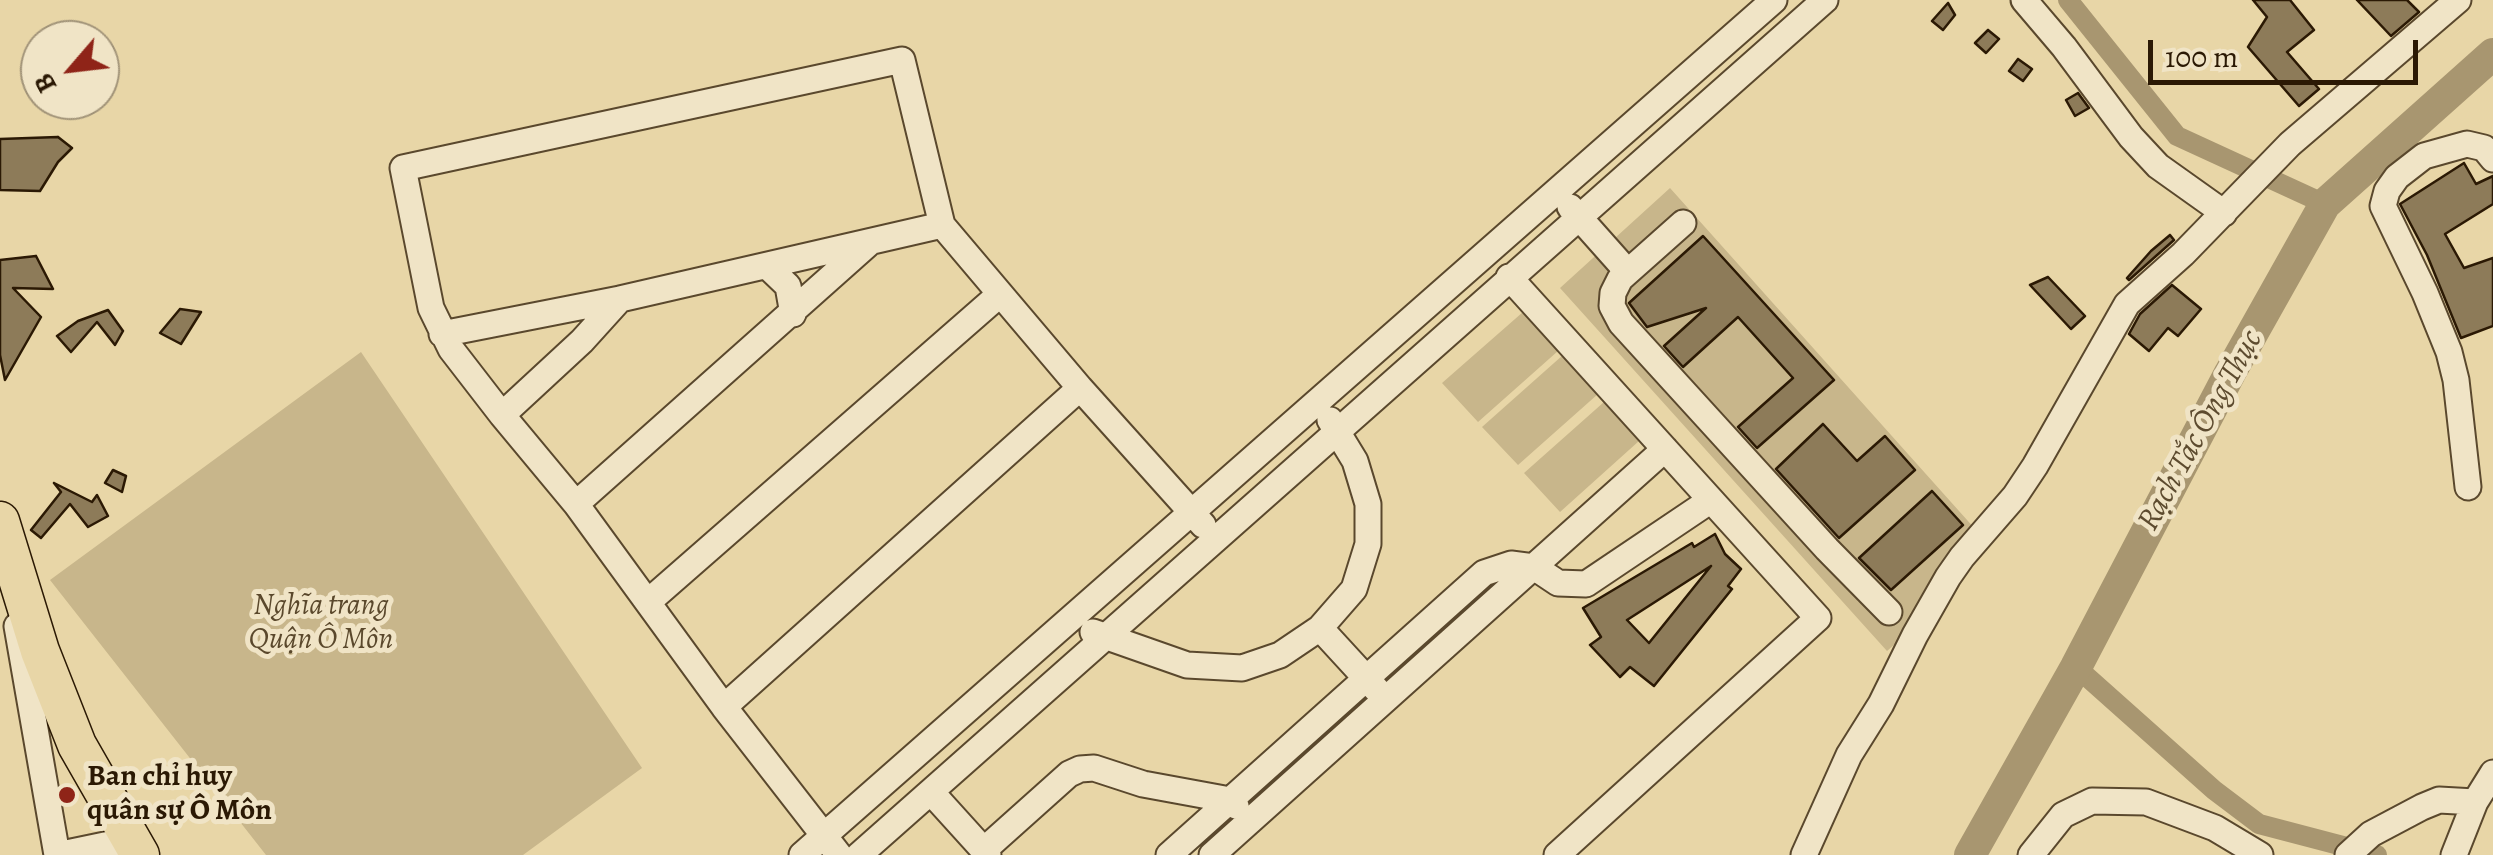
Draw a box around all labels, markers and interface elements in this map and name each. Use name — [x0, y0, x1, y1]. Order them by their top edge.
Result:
north arrow — [20, 20, 120, 120]
scale bar — [2153, 20, 2423, 82]
text: 100 m — [2165, 37, 2238, 77]
text: B — [24, 66, 66, 100]
water label: Rạch Tắc Ông Thục — [2130, 324, 2272, 538]
park label: Nghĩa trang Quận Ô Môn — [249, 589, 393, 660]
place label: Ban chỉ huy quân sự Ô Môn — [87, 760, 272, 830]
marker: Ban chỉ huy quân sự Ô Môn — [56, 784, 78, 806]

